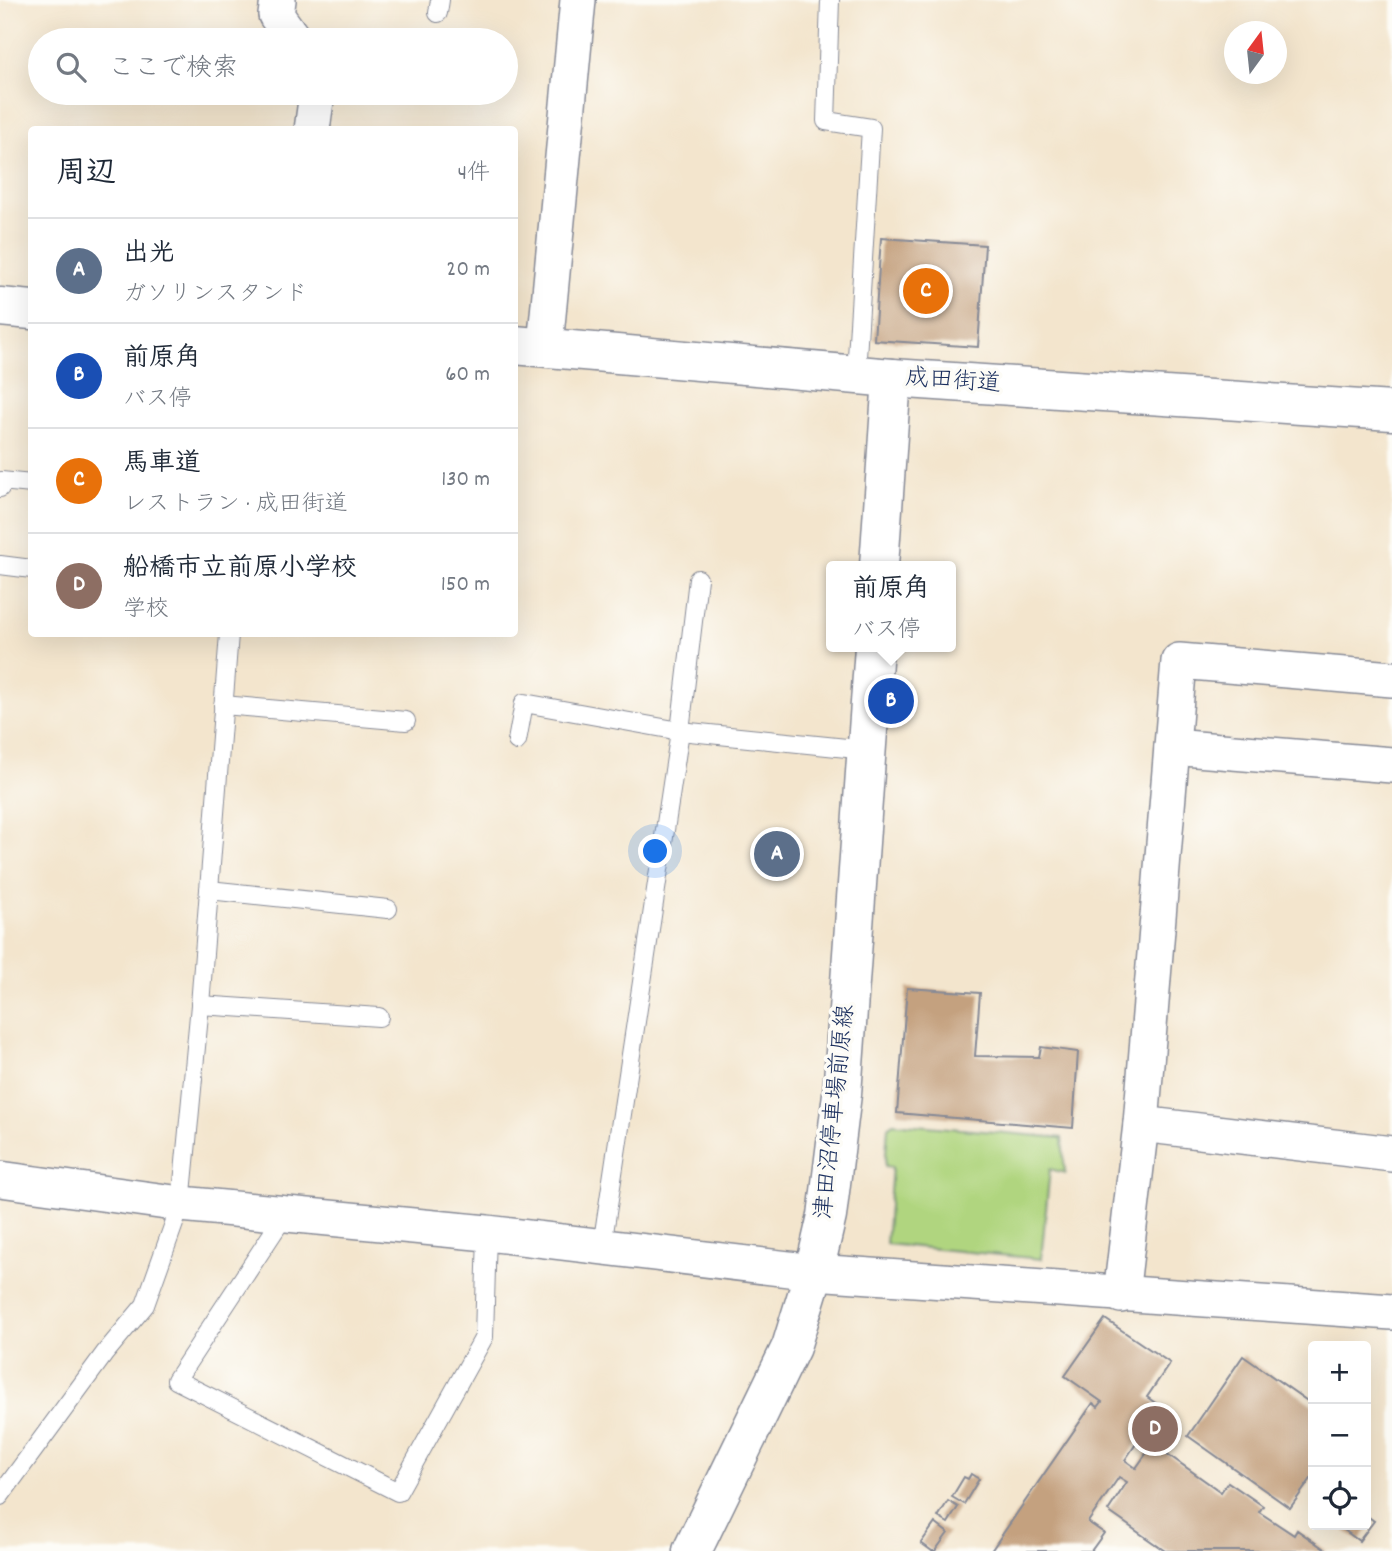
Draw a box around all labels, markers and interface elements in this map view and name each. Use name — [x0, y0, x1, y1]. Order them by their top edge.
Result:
north arrow — [1224, 21, 1287, 84]
search box — [28, 28, 518, 105]
icon: search — [52, 48, 90, 86]
text: ここで検索 — [108, 51, 238, 88]
text: 周辺 — [56, 154, 116, 197]
text: 4件 — [457, 158, 490, 191]
text: 出光 — [123, 236, 175, 273]
text: A — [73, 254, 85, 287]
text: 20 m — [446, 254, 490, 287]
pin: C — [903, 265, 949, 317]
text: ガソリンスタンド — [123, 279, 307, 312]
text: 前原角 — [123, 341, 201, 378]
text: B — [74, 359, 84, 392]
text: 60 m — [445, 359, 490, 392]
street label: 成田街道 — [904, 362, 1002, 402]
text: バス停 — [123, 384, 192, 417]
text: 馬車道 — [123, 446, 201, 483]
text: C — [73, 464, 85, 497]
text: 130 m — [441, 464, 490, 497]
text: レストラン · 成田街道 — [123, 489, 348, 522]
text: 船橋市立前原小学校 — [123, 551, 357, 588]
popup — [826, 561, 956, 652]
text: D — [73, 569, 85, 602]
text: 150 m — [441, 569, 490, 602]
text: 前原角 — [852, 572, 930, 609]
text: 学校 — [123, 594, 169, 627]
text: バス停 — [852, 615, 921, 648]
pin: B — [868, 675, 914, 727]
pin: A — [754, 828, 800, 880]
your location — [638, 834, 672, 868]
street label: 津田沼停車場前原線 — [808, 1003, 864, 1221]
map controls — [1308, 1341, 1371, 1530]
button: + — [1308, 1341, 1371, 1404]
pin: D — [1132, 1403, 1178, 1455]
button: − — [1308, 1404, 1371, 1467]
button: locate — [1308, 1467, 1371, 1530]

